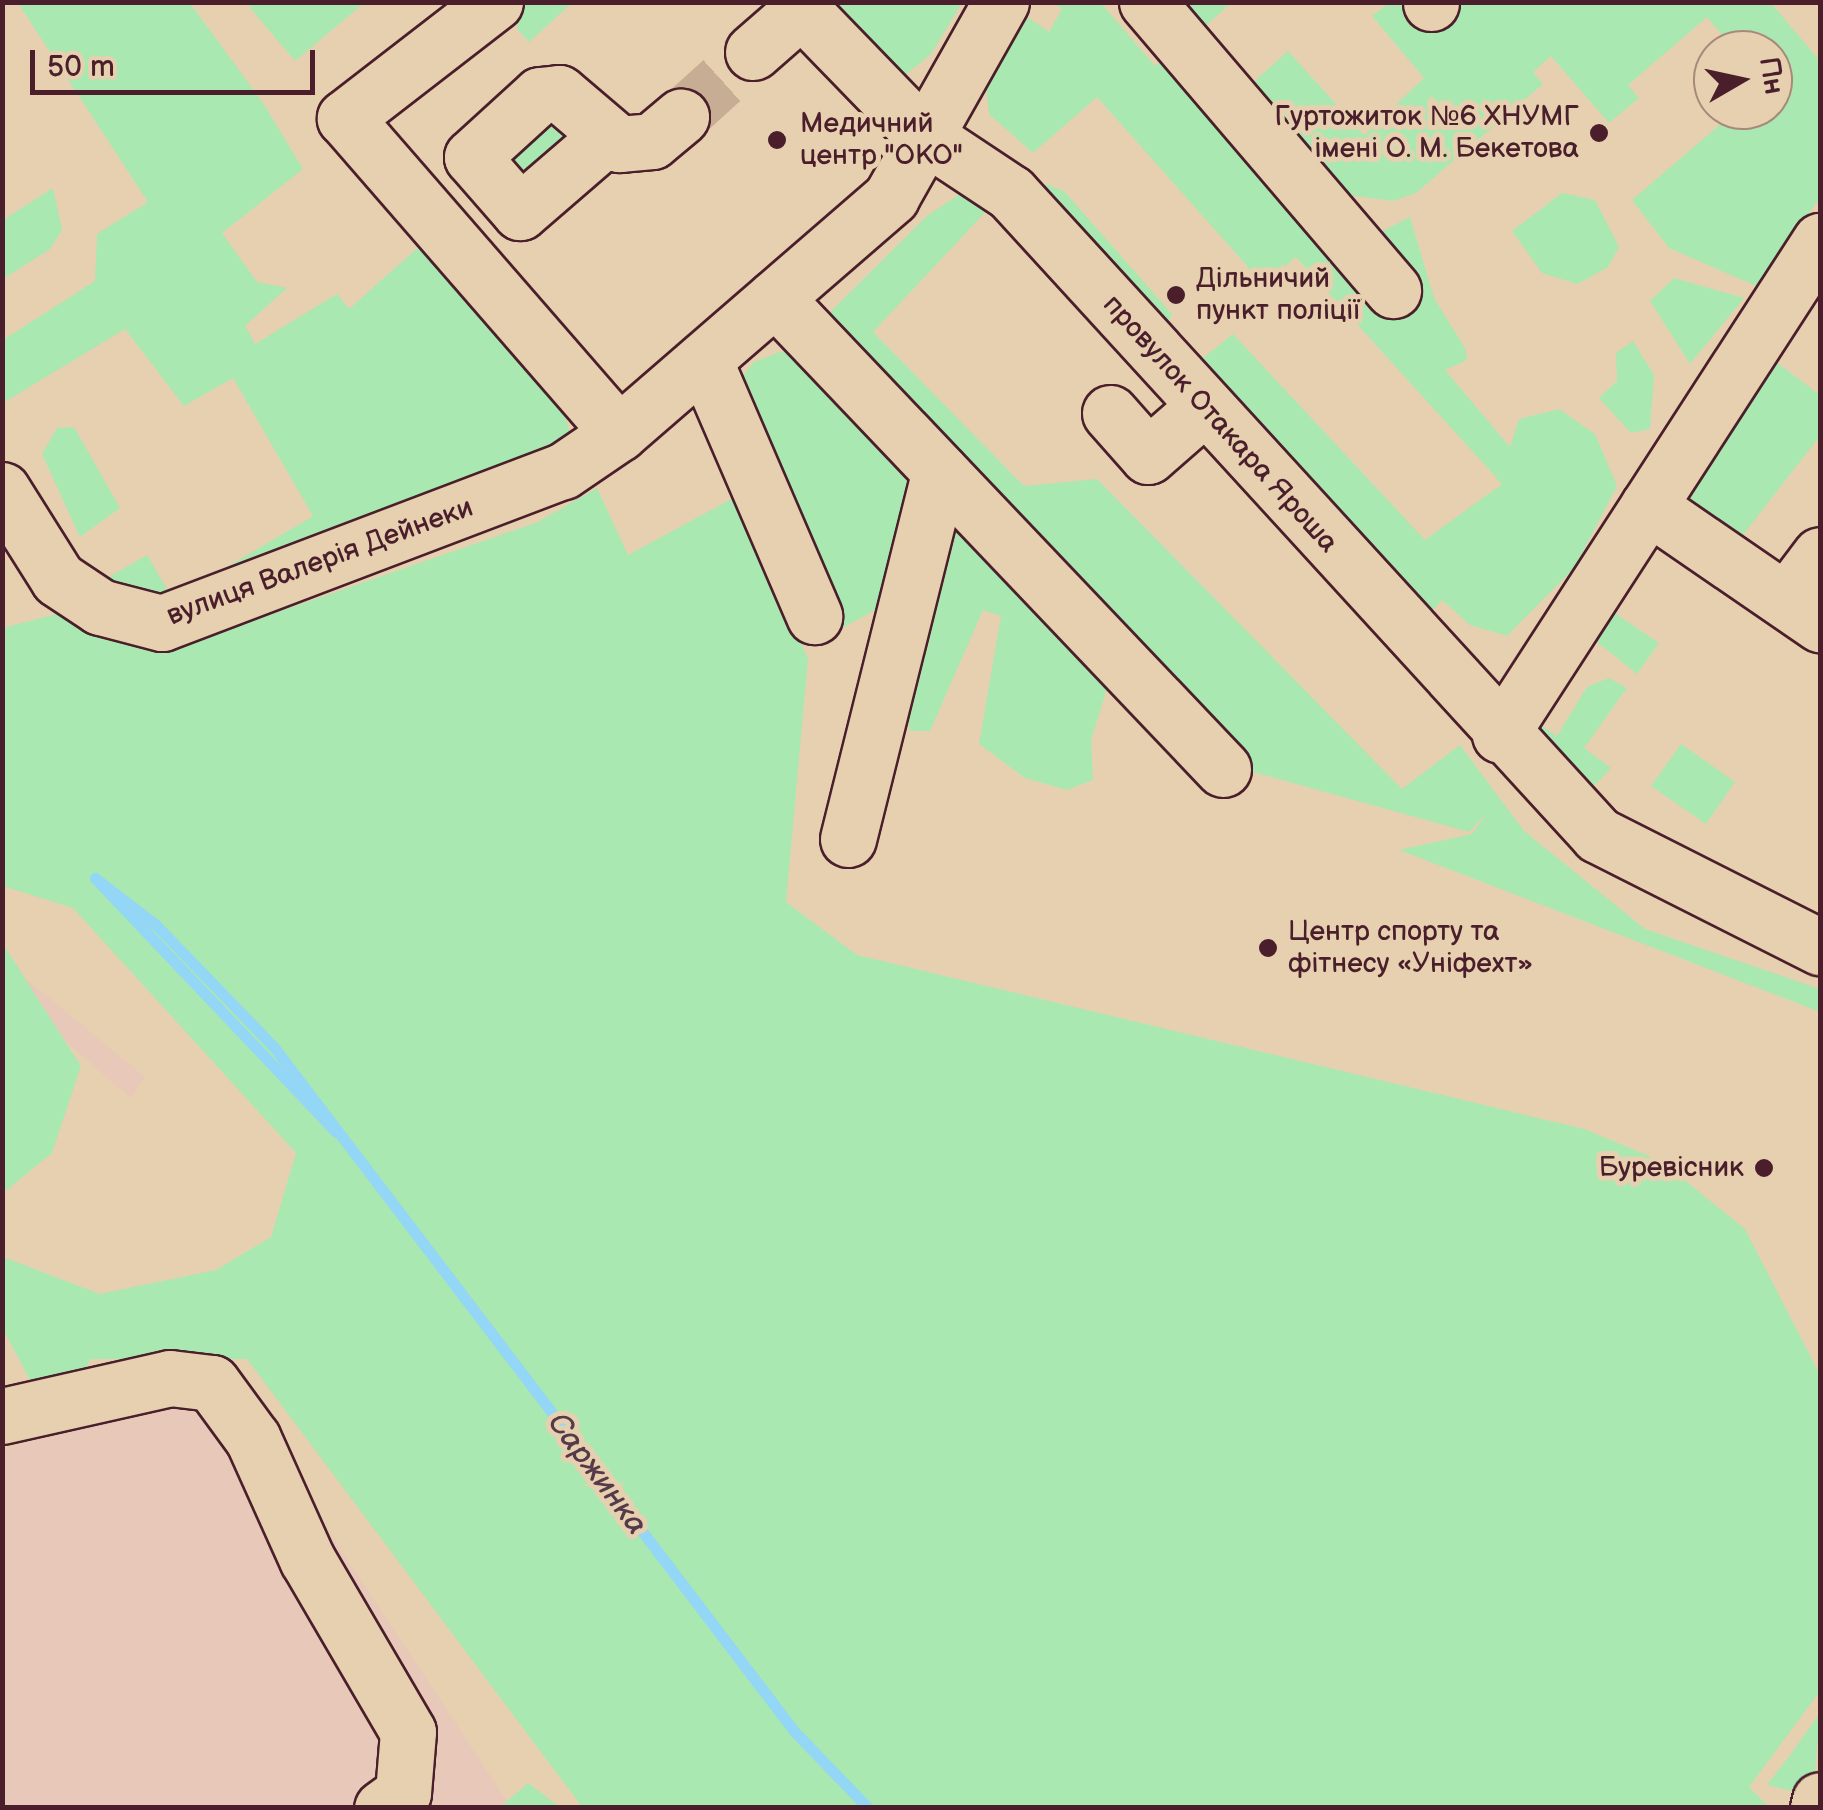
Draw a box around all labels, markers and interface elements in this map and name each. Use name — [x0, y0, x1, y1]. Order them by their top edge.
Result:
scale bar — [35, 30, 320, 92]
north arrow — [1693, 30, 1793, 130]
text: 50 m — [47, 49, 115, 85]
text: Пн — [1752, 55, 1790, 97]
place label: Гуртожиток №6 ХНУМГ імені О. М. Бекетова — [1275, 100, 1579, 166]
place label: Медичний центр "ОКО" — [800, 107, 963, 173]
marker: Гуртожиток №6 ХНУМГ імені О. М. Бекетова — [1588, 122, 1610, 144]
marker: Медичний центр "ОКО" — [764, 127, 790, 153]
place label: Дільничий пункт поліції — [1196, 262, 1360, 328]
marker: Дільничий пункт поліції — [1165, 284, 1187, 306]
street label: провулок Отакара Яроша — [1095, 288, 1345, 560]
street label: вулиця Валерія Дейнеки — [162, 491, 478, 633]
place label: Центр спорту та фітнесу «Уніфехт» — [1288, 915, 1533, 981]
marker: Центр спорту та фітнесу «Уніфехт» — [1257, 937, 1279, 959]
place label: Буревісник — [1599, 1151, 1744, 1185]
marker: Буревісник — [1753, 1157, 1775, 1179]
water label: Саржинка — [539, 1406, 655, 1542]

